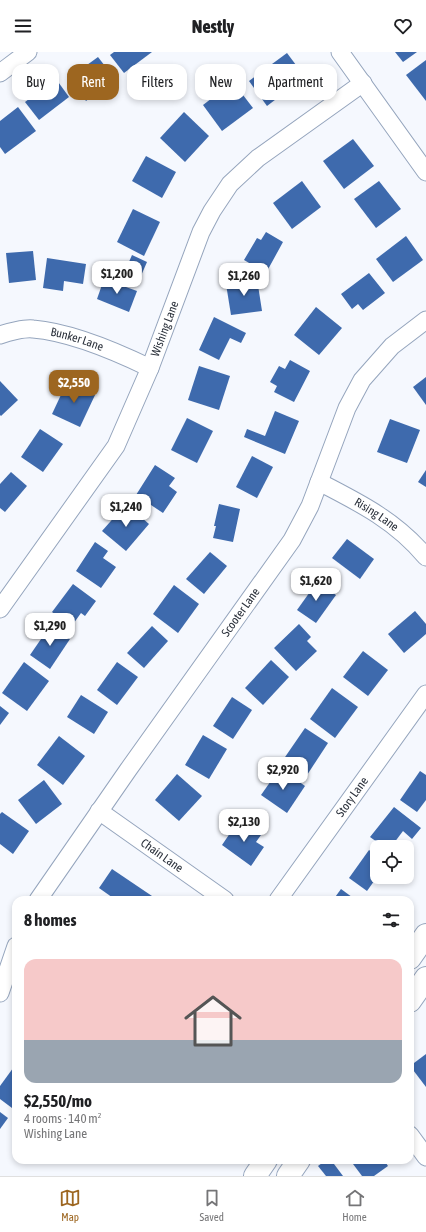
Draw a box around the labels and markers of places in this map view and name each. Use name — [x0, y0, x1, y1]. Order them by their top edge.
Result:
pin: $1,200 — [84, 261, 150, 295]
pin: $1,260 — [211, 263, 277, 297]
pin: $2,550 — [41, 370, 107, 404]
pin: $1,240 — [93, 494, 159, 528]
pin: $1,620 — [283, 568, 349, 602]
pin: $1,290 — [17, 613, 83, 647]
pin: $2,920 — [250, 757, 316, 791]
pin: $2,130 — [211, 809, 277, 843]

